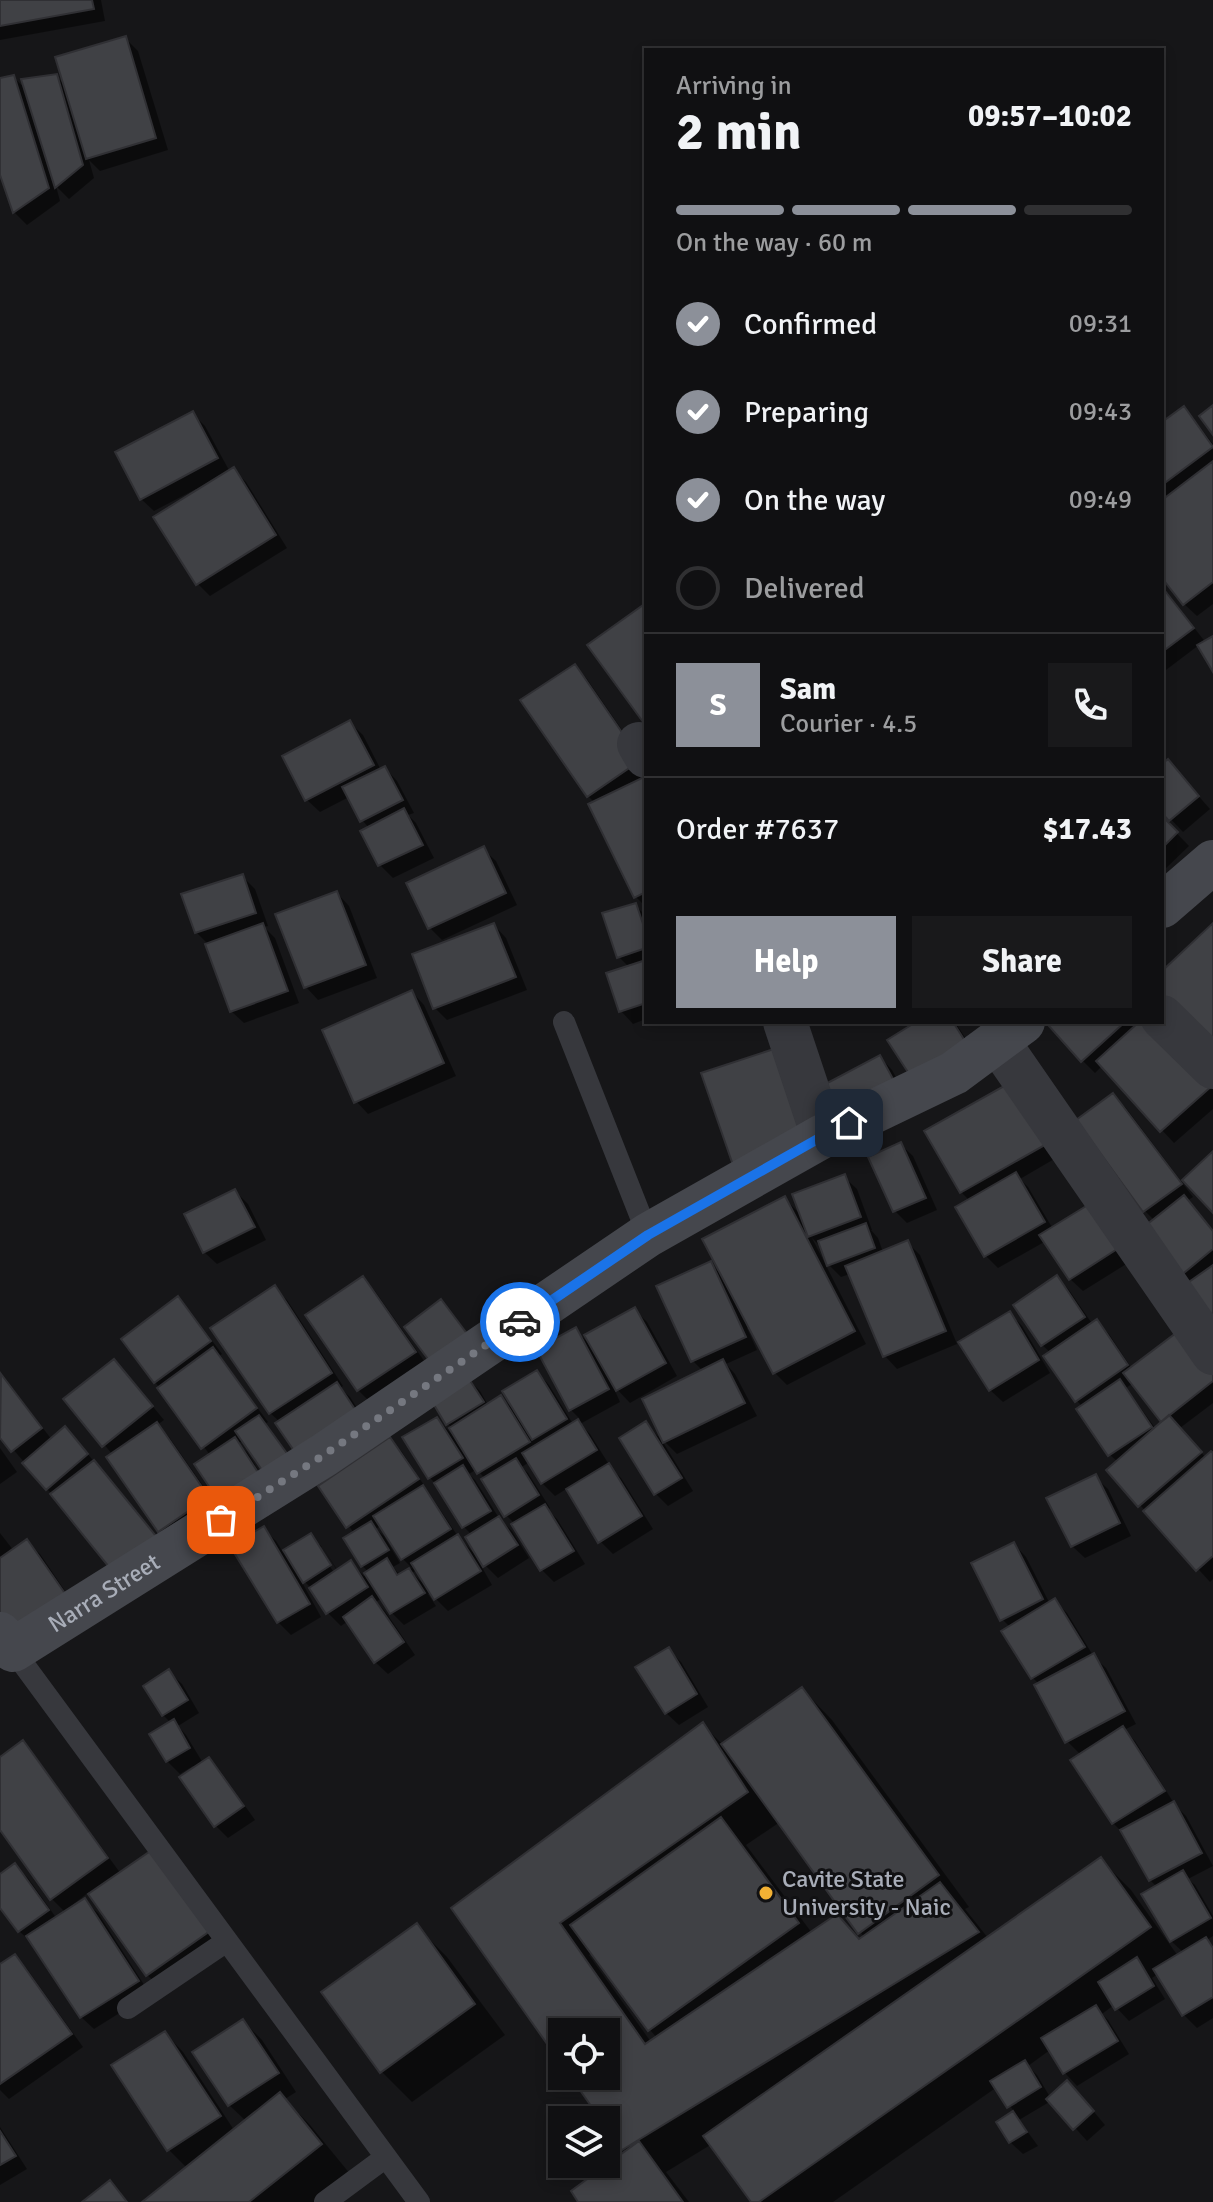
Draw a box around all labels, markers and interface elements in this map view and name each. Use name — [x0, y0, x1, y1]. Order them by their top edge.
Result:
text: Arriving in — [676, 70, 792, 102]
text: 09:57–10:02 — [968, 98, 1132, 135]
text: 2 min — [676, 100, 802, 164]
text: On the way · 60 m — [676, 227, 872, 259]
icon: check — [676, 302, 720, 346]
text: Confirmed — [744, 306, 877, 343]
text: 09:31 — [1069, 308, 1132, 340]
icon: check — [676, 390, 720, 434]
text: Preparing — [744, 394, 869, 431]
text: 09:43 — [1069, 396, 1132, 428]
icon: check — [676, 478, 720, 522]
text: On the way — [744, 482, 885, 519]
text: 09:49 — [1069, 484, 1132, 516]
text: Delivered — [744, 570, 865, 607]
button: phone — [1048, 663, 1132, 747]
text: Sam — [780, 671, 836, 708]
text: S — [710, 687, 726, 724]
text: Courier · 4.5 — [780, 708, 917, 740]
text: Order #7637 — [676, 811, 839, 848]
text: $17.43 — [1042, 811, 1132, 848]
button: Help — [676, 916, 896, 1008]
button: Share — [912, 916, 1132, 1008]
pin — [815, 1089, 883, 1157]
icon: home — [827, 1101, 871, 1145]
courier — [480, 1282, 560, 1362]
icon: car — [498, 1300, 542, 1344]
pin — [187, 1486, 255, 1554]
icon: bag — [199, 1498, 243, 1542]
street label: Narra Street — [43, 1547, 165, 1639]
place label: Cavite State University - Naic — [782, 1864, 951, 1922]
marker: Cavite State University - Naic — [757, 1884, 775, 1902]
map controls — [548, 2018, 620, 2178]
button: locate — [548, 2018, 620, 2090]
button: layers — [548, 2106, 620, 2178]

